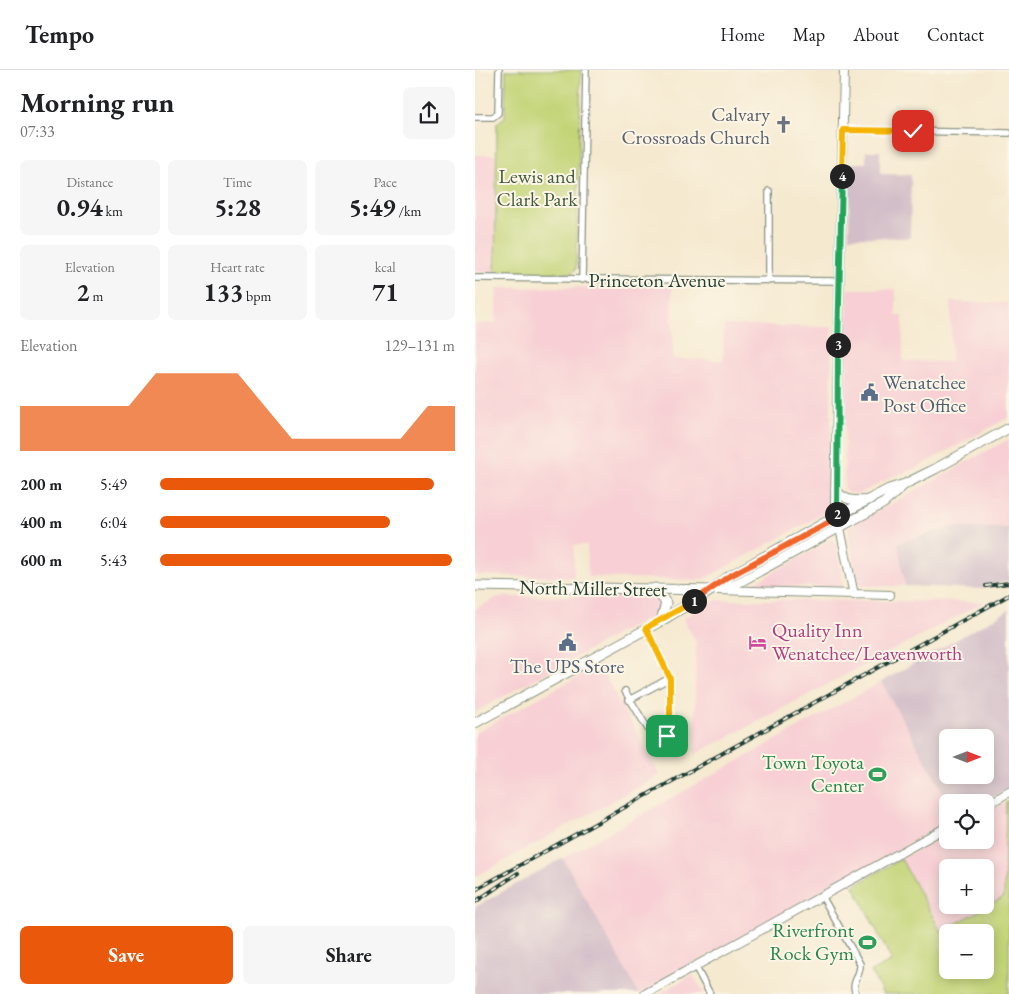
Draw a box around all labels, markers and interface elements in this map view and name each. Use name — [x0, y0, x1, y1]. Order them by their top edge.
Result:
text: Tempo — [25, 19, 94, 50]
text: Home — [720, 23, 765, 46]
text: Map — [793, 23, 825, 46]
text: About — [853, 23, 899, 46]
text: Contact — [927, 23, 984, 46]
text: Morning run — [20, 84, 174, 120]
button: share — [403, 87, 455, 139]
place label: Calvary Crossroads Church — [621, 101, 770, 150]
pin — [892, 110, 934, 152]
church icon: Calvary Crossroads Church — [774, 115, 794, 135]
icon: check — [899, 117, 927, 145]
text: 07:33 — [20, 121, 55, 142]
park label: Lewis and Clark Park — [496, 163, 578, 212]
pin: 4 — [829, 164, 855, 188]
text: 4 — [839, 167, 846, 185]
text: Distance — [66, 173, 113, 191]
text: Time — [223, 173, 252, 191]
text: Pace — [373, 173, 397, 191]
text: 0.94 — [57, 191, 103, 223]
text: 5:28 — [214, 191, 261, 223]
text: 5:49 — [349, 191, 396, 223]
text: km — [103, 202, 123, 220]
text: /km — [396, 202, 421, 220]
text: Elevation — [65, 258, 115, 276]
text: Heart rate — [210, 258, 265, 276]
text: kcal — [375, 258, 396, 276]
street label: Princeton Avenue — [589, 267, 726, 293]
text: 2 — [76, 276, 90, 308]
text: 133 — [204, 276, 243, 308]
text: 71 — [372, 276, 398, 308]
text: m — [90, 287, 103, 305]
text: bpm — [243, 287, 271, 305]
pin: 3 — [825, 332, 851, 358]
text: Elevation — [20, 335, 78, 356]
text: 129–131 m — [384, 335, 455, 356]
text: 3 — [835, 336, 842, 354]
place label: Wenatchee Post Office — [883, 369, 966, 418]
public building icon: Wenatchee Post Office — [859, 383, 879, 403]
text: 200 m — [20, 474, 62, 495]
text: 5:49 — [100, 474, 127, 495]
pin: 2 — [825, 502, 849, 526]
text: 2 — [834, 505, 841, 523]
text: 400 m — [20, 512, 62, 533]
text: 6:04 — [100, 512, 127, 533]
text: 600 m — [20, 550, 62, 571]
text: 5:43 — [100, 550, 127, 571]
street label: North Miller Street — [519, 574, 668, 602]
pin: 1 — [681, 588, 707, 614]
text: 1 — [691, 592, 698, 610]
place label: Quality Inn Wenatchee/Leavenworth — [772, 617, 962, 666]
public building icon: The UPS Store — [557, 632, 577, 652]
hotel icon: Quality Inn Wenatchee/Leavenworth — [748, 632, 768, 652]
place label: The UPS Store — [510, 653, 624, 679]
pin — [646, 715, 688, 757]
icon: arrive — [653, 722, 681, 750]
north arrow — [939, 729, 994, 784]
map controls — [939, 729, 994, 979]
place label: Town Toyota Center — [762, 749, 864, 798]
sports icon: Town Toyota Center — [868, 764, 888, 784]
button: locate — [939, 794, 994, 849]
button: + — [939, 859, 994, 914]
place label: Riverfront Rock Gym — [769, 917, 855, 966]
button: − — [939, 924, 994, 979]
button: Save — [20, 926, 233, 984]
button: Share — [243, 926, 455, 984]
sports icon: Riverfront Rock Gym — [858, 932, 878, 952]

